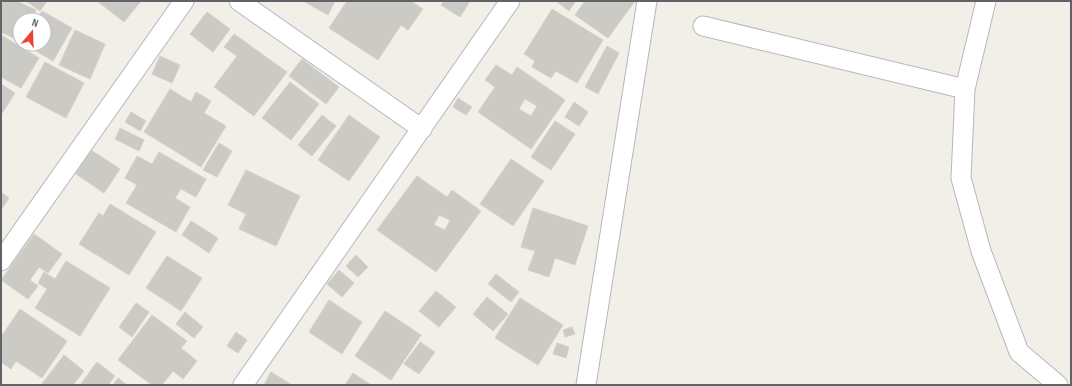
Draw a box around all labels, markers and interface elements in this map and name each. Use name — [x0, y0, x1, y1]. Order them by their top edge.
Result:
north arrow — [12, 12, 52, 52]
text: N — [30, 16, 40, 30]

